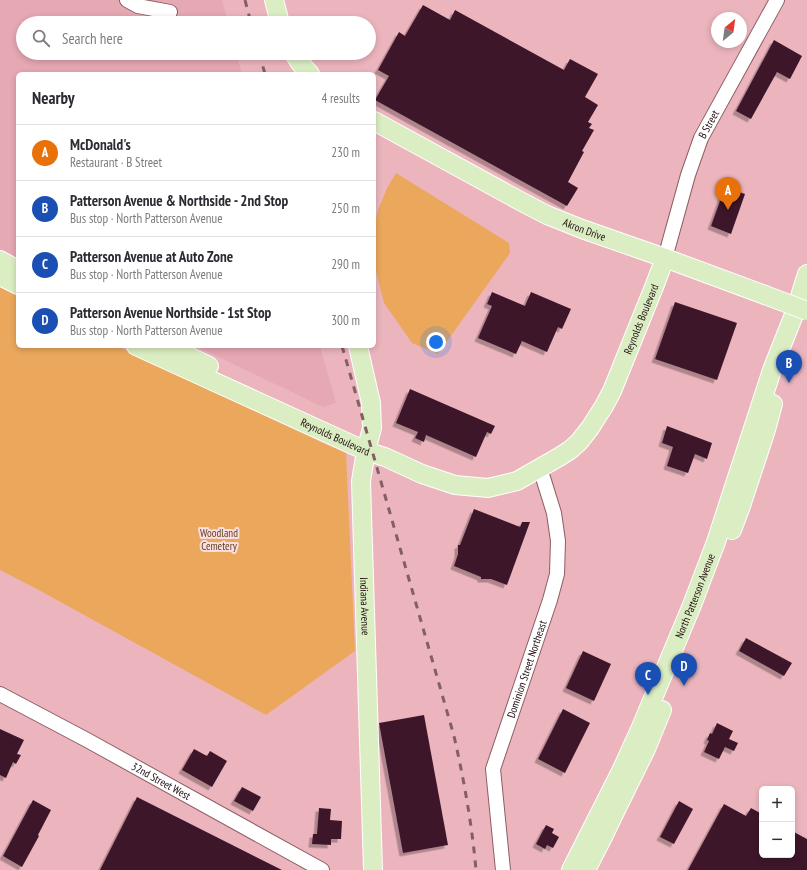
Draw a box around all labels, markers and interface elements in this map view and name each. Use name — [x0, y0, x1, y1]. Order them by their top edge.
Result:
north arrow — [711, 12, 747, 48]
search box — [16, 16, 376, 60]
icon: search — [30, 27, 52, 49]
text: Search here — [62, 29, 123, 48]
text: Nearby — [32, 87, 75, 109]
text: 4 results — [321, 90, 360, 107]
street label: B Street — [695, 108, 722, 141]
text: McDonald's — [70, 135, 131, 154]
text: A — [42, 144, 48, 161]
text: 230 m — [331, 144, 360, 161]
text: Restaurant · B Street — [70, 154, 162, 171]
pin: A — [715, 177, 741, 210]
text: Patterson Avenue & Northside - 2nd Stop — [70, 191, 288, 210]
text: B — [42, 200, 48, 217]
text: 250 m — [331, 200, 360, 217]
text: Bus stop · North Patterson Avenue — [70, 210, 223, 227]
street label: Akron Drive — [561, 215, 608, 244]
text: Patterson Avenue at Auto Zone — [70, 247, 233, 266]
text: C — [42, 256, 48, 273]
text: 290 m — [331, 256, 360, 273]
text: Bus stop · North Patterson Avenue — [70, 266, 223, 283]
street label: Reynolds Boulevard — [621, 282, 662, 356]
text: Patterson Avenue Northside - 1st Stop — [70, 303, 271, 322]
text: D — [42, 312, 48, 329]
text: 300 m — [331, 312, 360, 329]
text: Bus stop · North Patterson Avenue — [70, 322, 223, 339]
your location — [426, 332, 446, 352]
pin: B — [776, 350, 802, 383]
street label: Reynolds Boulevard — [298, 415, 372, 459]
park label: Woodland Cemetery — [200, 526, 238, 553]
street label: North Patterson Avenue — [672, 551, 718, 640]
street label: Indiana Avenue — [357, 577, 373, 636]
street label: Dominion Street Northeast — [504, 618, 550, 720]
pin: D — [671, 653, 697, 686]
pin: C — [635, 662, 661, 695]
street label: 32nd Street West — [129, 759, 193, 803]
map controls — [759, 786, 795, 858]
button: + — [759, 786, 795, 822]
button: − — [759, 822, 795, 858]

